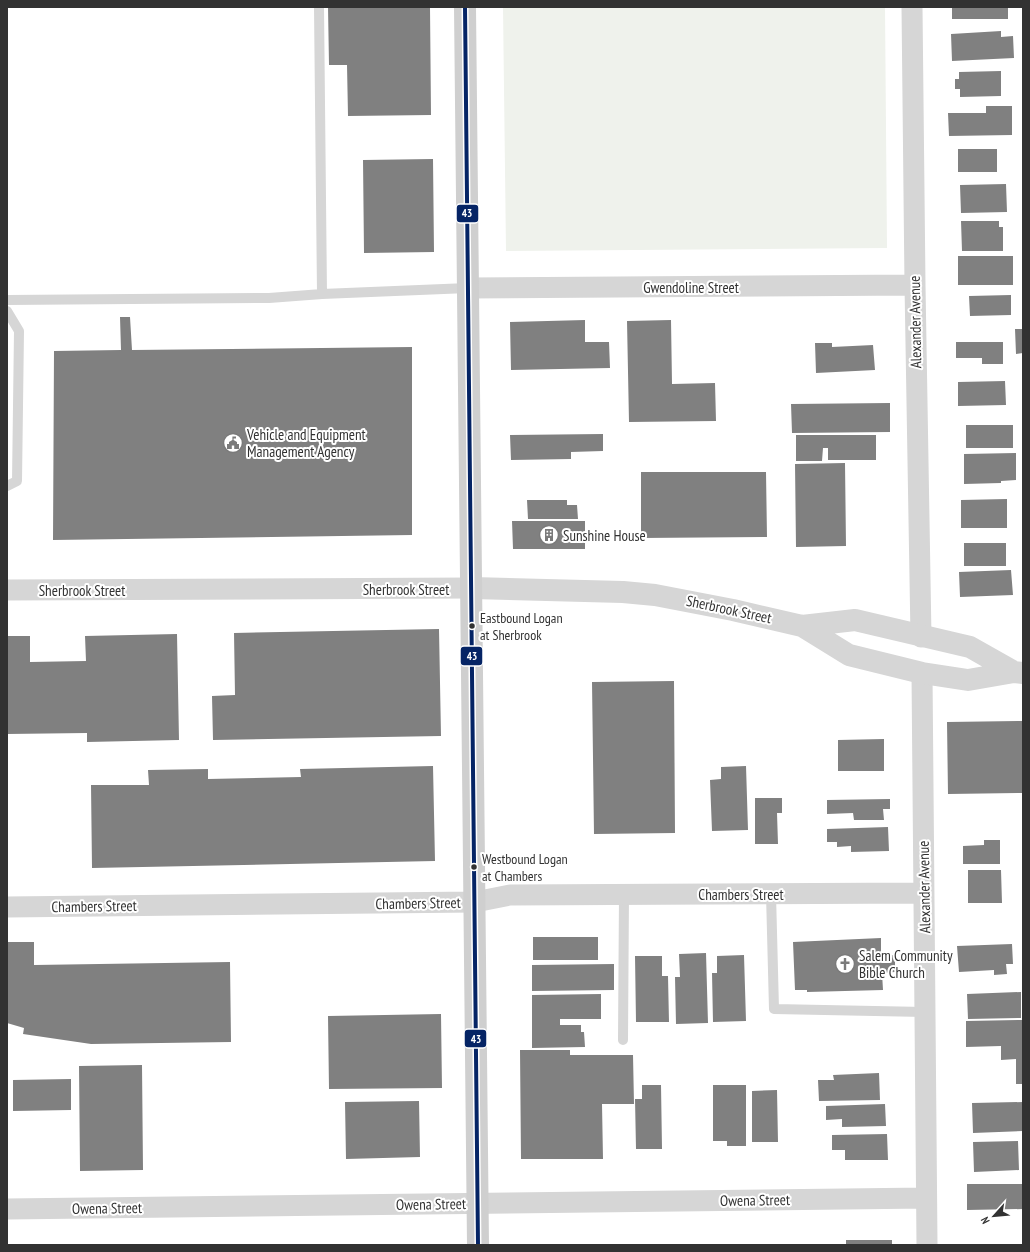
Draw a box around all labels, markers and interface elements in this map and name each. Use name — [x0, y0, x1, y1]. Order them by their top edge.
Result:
line badge: 43 — [456, 204, 479, 223]
text: 43 — [462, 206, 472, 220]
street label: Alexander Avenue — [905, 275, 925, 369]
street label: Gwendoline Street — [643, 278, 739, 297]
place label: Vehicle and Equipment Management Agency — [246, 425, 366, 461]
public building icon: Vehicle and Equipment Management Agency — [222, 432, 244, 454]
building icon: Sunshine House — [538, 524, 560, 546]
place label: Sunshine House — [563, 526, 646, 545]
street label: Sherbrook Street — [363, 580, 449, 599]
street label: Sherbrook Street — [39, 581, 125, 600]
street label: Sherbrook Street — [685, 591, 773, 627]
place label: Eastbound Logan at Sherbrook — [480, 609, 563, 644]
marker: Eastbound Logan at Sherbrook — [467, 621, 477, 631]
line badge: 43 — [460, 646, 483, 666]
text: 43 — [467, 649, 477, 663]
street label: Alexander Avenue — [914, 840, 934, 934]
place label: Westbound Logan at Chambers — [482, 850, 568, 885]
marker: Westbound Logan at Chambers — [469, 862, 479, 872]
street label: Chambers Street — [698, 885, 784, 904]
street label: Chambers Street — [375, 893, 461, 913]
street label: Chambers Street — [51, 896, 137, 916]
place label: Salem Community Bible Church — [859, 946, 953, 982]
church icon: Salem Community Bible Church — [834, 953, 856, 975]
line badge: 43 — [464, 1029, 487, 1048]
text: 43 — [471, 1032, 481, 1046]
street label: Owena Street — [720, 1190, 790, 1210]
street label: Owena Street — [396, 1194, 466, 1214]
north arrow — [974, 1196, 1014, 1236]
street label: Owena Street — [72, 1198, 142, 1218]
text: N — [977, 1215, 993, 1226]

